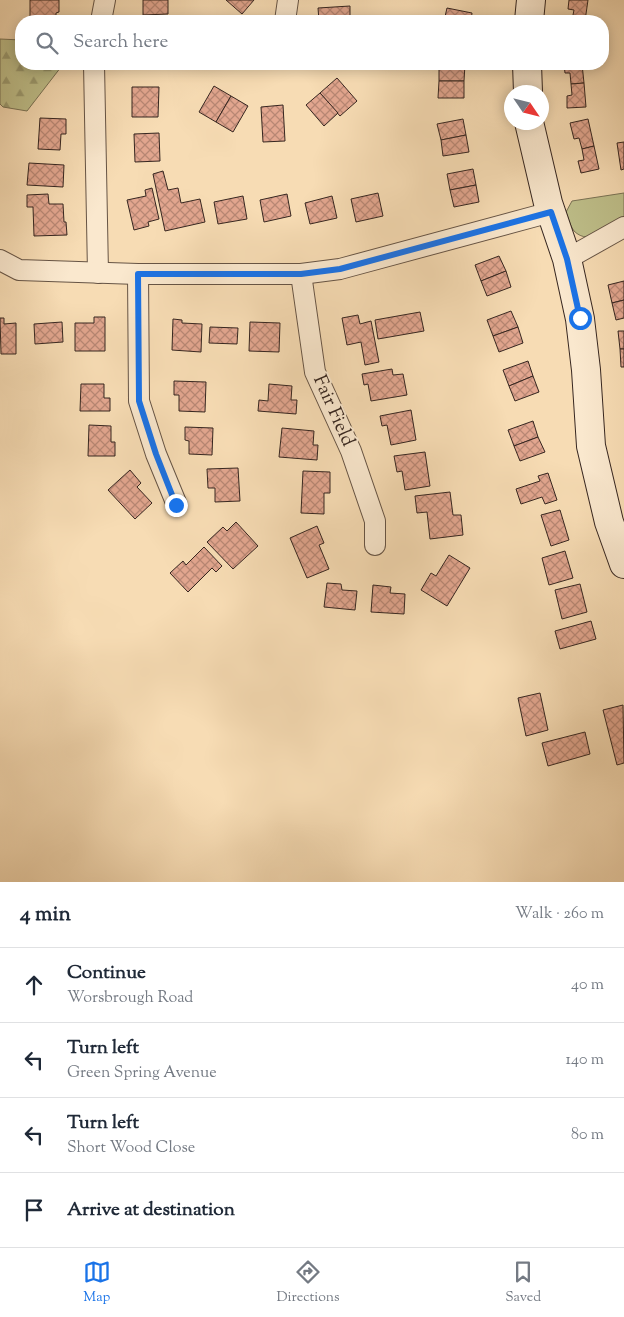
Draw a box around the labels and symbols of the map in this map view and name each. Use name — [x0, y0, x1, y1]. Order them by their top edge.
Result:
north arrow — [504, 85, 549, 130]
route start — [569, 307, 592, 330]
street label: Fair Field — [305, 371, 361, 451]
route end — [165, 494, 188, 517]

